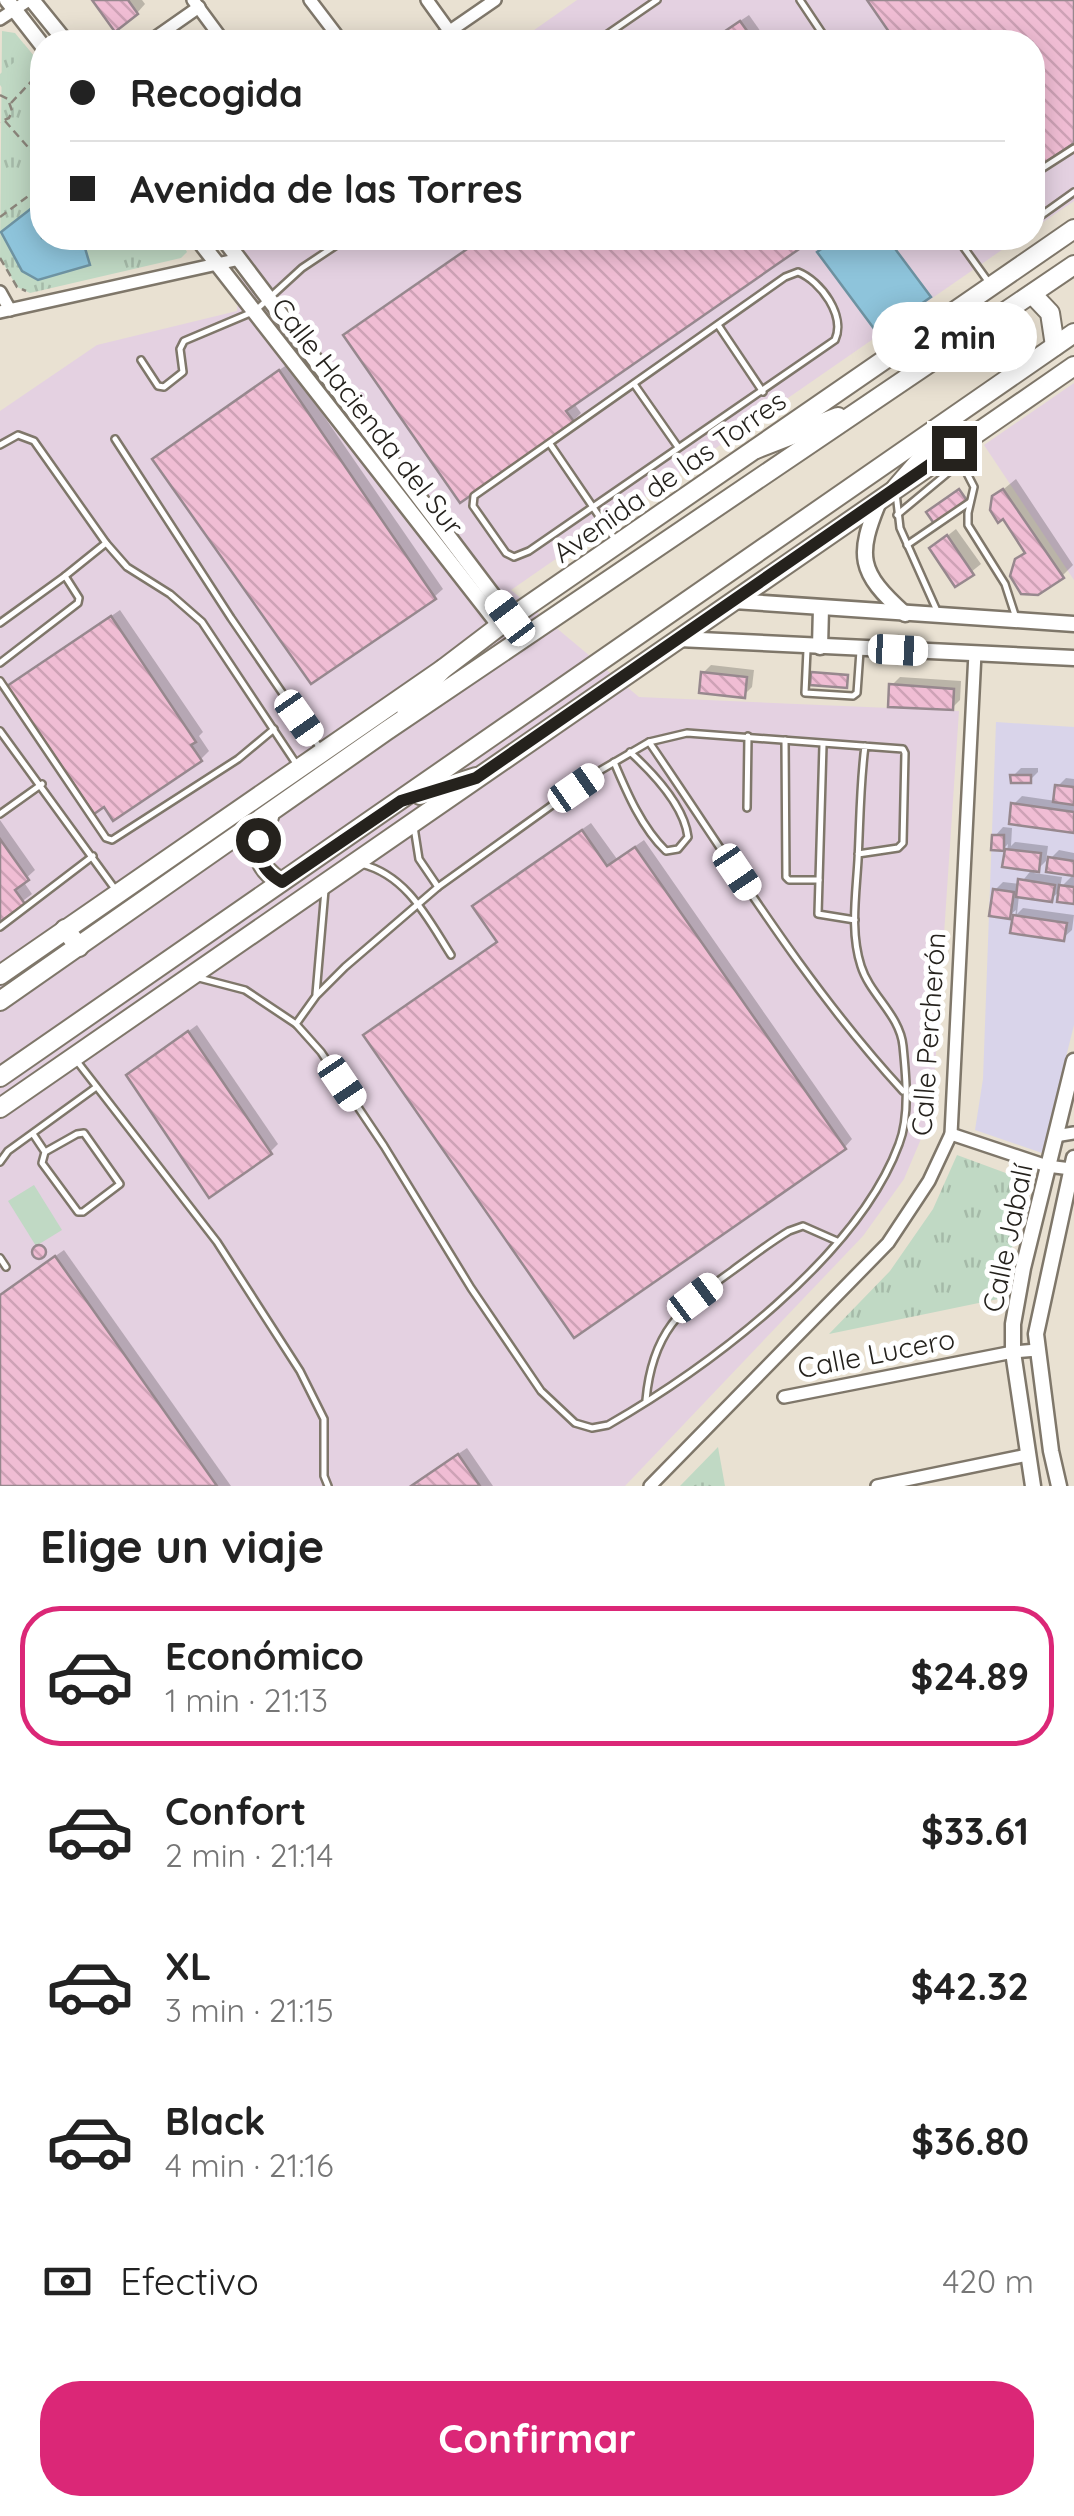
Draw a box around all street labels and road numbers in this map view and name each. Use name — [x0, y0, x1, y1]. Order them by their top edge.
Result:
street label: Calle Hacienda del Sur — [264, 290, 472, 542]
street label: Avenida de las Torres — [546, 382, 792, 570]
street label: Calle Percherón — [903, 931, 953, 1137]
street label: Calle Jabalí — [974, 1161, 1040, 1315]
street label: Calle Lucero — [794, 1321, 958, 1385]

